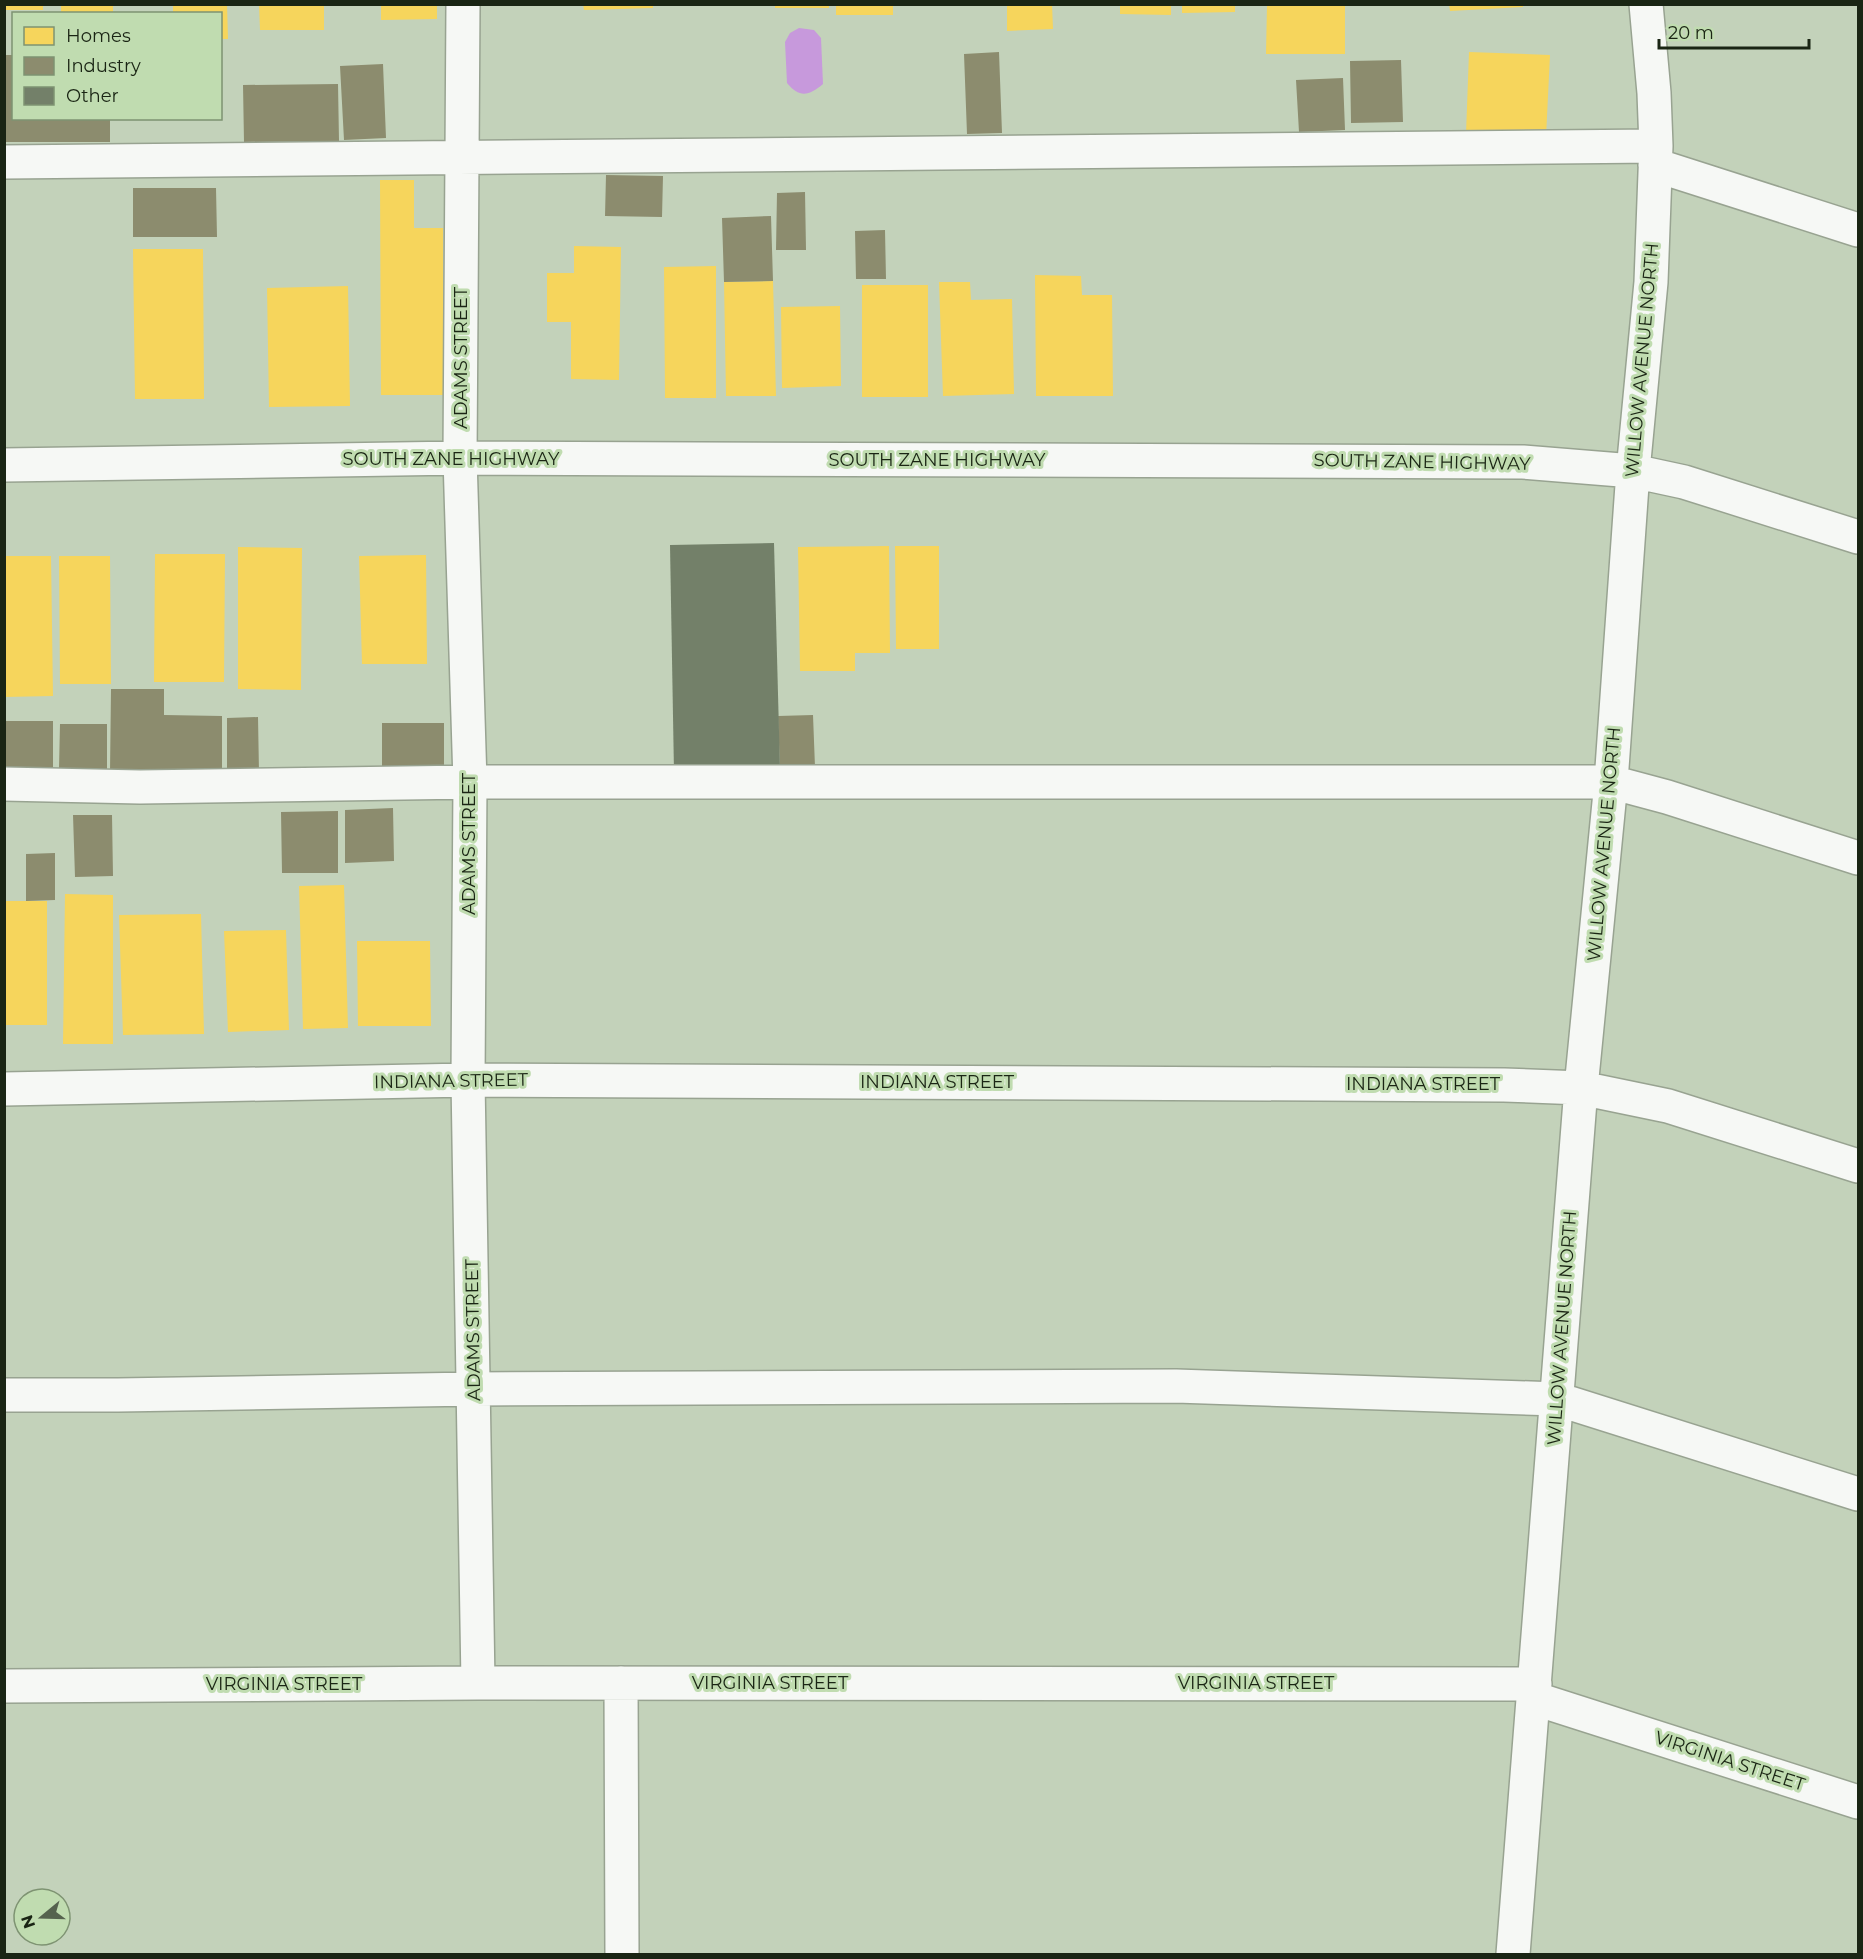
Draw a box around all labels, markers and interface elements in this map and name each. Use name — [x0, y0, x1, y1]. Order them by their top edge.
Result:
legend — [12, 12, 222, 120]
scale bar — [1659, 12, 1809, 50]
text: 20 m — [1668, 22, 1714, 44]
text: Homes — [66, 25, 131, 47]
text: Industry — [66, 55, 141, 77]
text: Other — [66, 85, 119, 107]
street label: WILLOW AVENUE NORTH — [1621, 242, 1663, 478]
street label: ADAMS STREET — [450, 286, 472, 429]
street label: SOUTH ZANE HIGHWAY — [342, 448, 560, 470]
street label: SOUTH ZANE HIGHWAY — [828, 449, 1046, 471]
street label: SOUTH ZANE HIGHWAY — [1313, 449, 1531, 475]
street label: WILLOW AVENUE NORTH — [1583, 726, 1625, 962]
street label: ADAMS STREET — [458, 772, 480, 915]
street label: INDIANA STREET — [374, 1069, 529, 1093]
street label: INDIANA STREET — [860, 1071, 1015, 1093]
street label: INDIANA STREET — [1346, 1073, 1501, 1095]
street label: WILLOW AVENUE NORTH — [1543, 1210, 1581, 1446]
street label: ADAMS STREET — [461, 1258, 485, 1401]
street label: VIRGINIA STREET — [692, 1672, 849, 1694]
street label: VIRGINIA STREET — [1178, 1672, 1335, 1694]
street label: VIRGINIA STREET — [206, 1673, 363, 1695]
street label: VIRGINIA STREET — [1652, 1726, 1808, 1796]
north arrow — [12, 1887, 72, 1947]
text: N — [17, 1913, 39, 1931]

